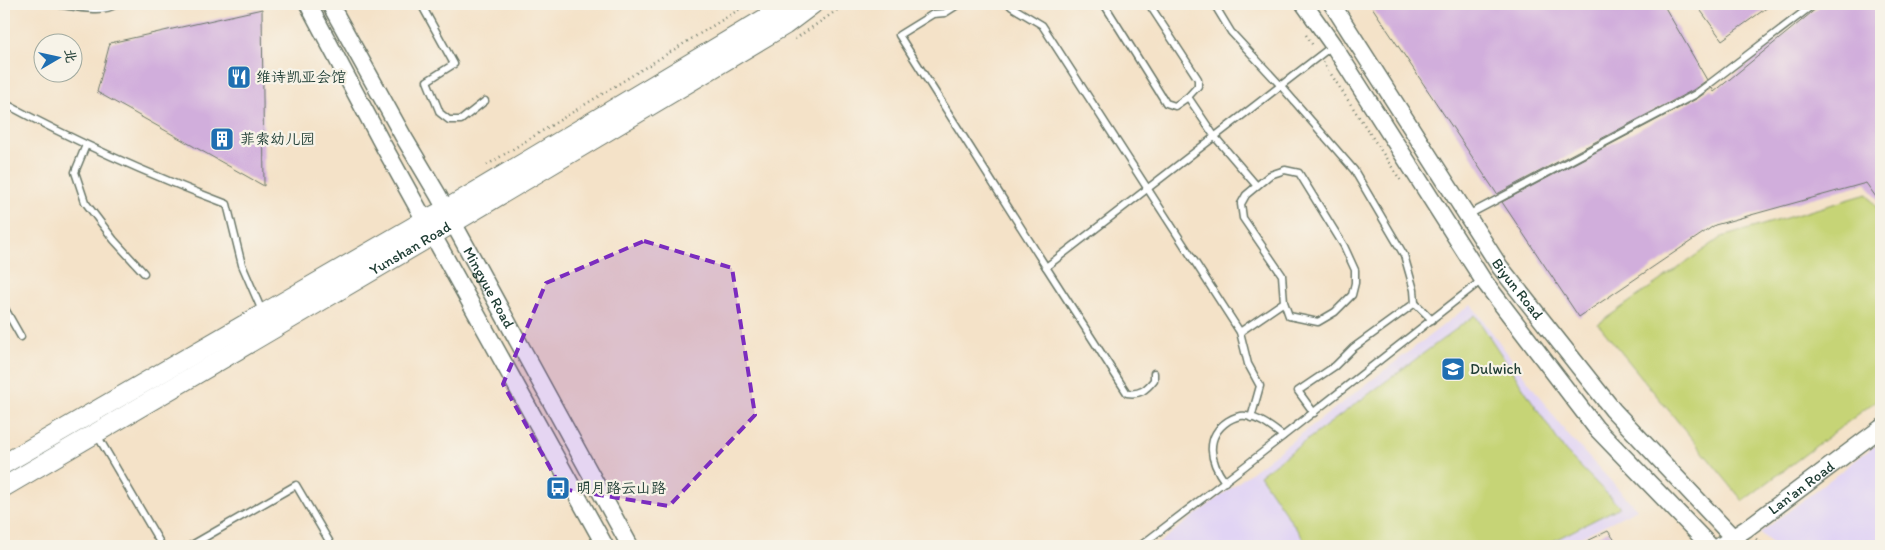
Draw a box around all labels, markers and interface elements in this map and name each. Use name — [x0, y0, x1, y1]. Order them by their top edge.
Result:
north arrow — [32, 32, 82, 82]
text: 北 — [61, 48, 80, 64]
restaurant icon: 维诗凯亚会馆 — [226, 64, 252, 90]
place label: 维诗凯亚会馆 — [256, 68, 346, 86]
building icon: 菲索幼儿园 — [209, 126, 235, 152]
place label: 菲索幼儿园 — [240, 130, 315, 148]
street label: Yunshan Road — [366, 217, 454, 279]
street label: Mingyue Road — [459, 244, 519, 332]
street label: Biyun Road — [1488, 255, 1547, 323]
school or university icon: Dulwich — [1440, 356, 1466, 382]
place label: Dulwich — [1470, 360, 1522, 378]
street label: Lan'an Road — [1765, 457, 1838, 518]
bus stop icon: 明月路云山路 — [545, 475, 571, 501]
place label: 明月路云山路 — [576, 479, 666, 497]

